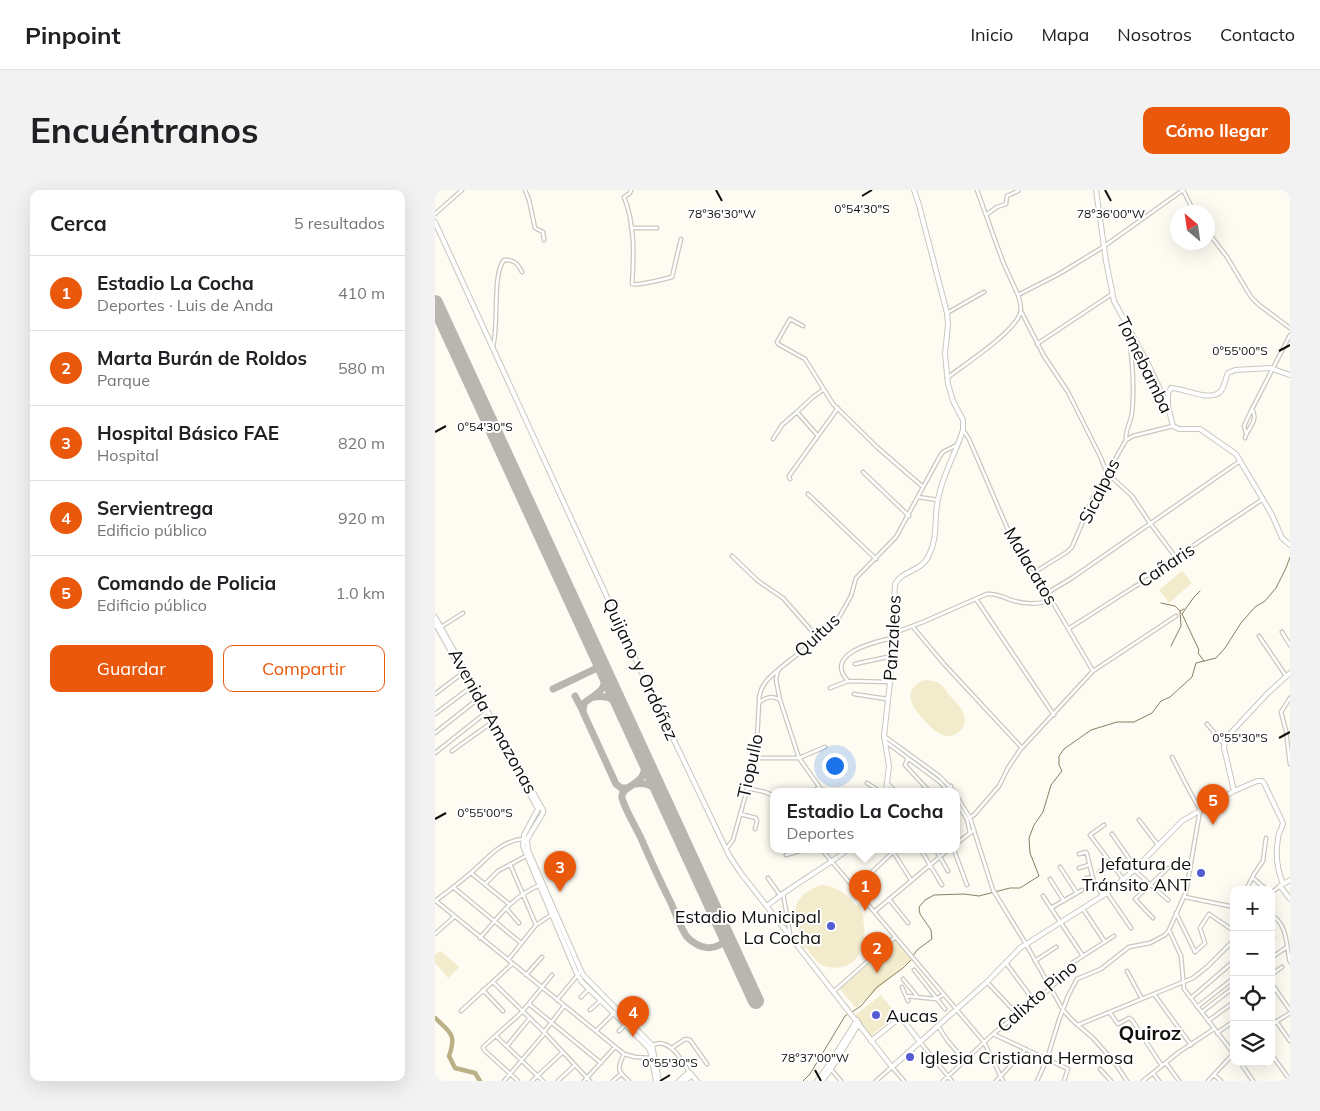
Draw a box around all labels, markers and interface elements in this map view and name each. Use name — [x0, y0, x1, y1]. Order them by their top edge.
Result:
text: Pinpoint — [25, 20, 121, 50]
text: Inicio — [970, 23, 1013, 46]
text: Mapa — [1041, 23, 1089, 46]
text: Nosotros — [1117, 23, 1192, 46]
text: Contacto — [1220, 23, 1295, 46]
button: Cómo llegar — [1143, 107, 1290, 154]
text: Encuéntranos — [30, 108, 259, 152]
text: 0°54'30"S — [834, 201, 890, 216]
north arrow — [1170, 205, 1215, 250]
text: 78°36'30"W — [688, 206, 756, 221]
text: 78°36'00"W — [1077, 206, 1145, 221]
text: Cerca — [50, 210, 107, 236]
text: 5 resultados — [294, 213, 385, 233]
text: Estadio La Cocha — [97, 271, 254, 295]
text: 1 — [61, 283, 71, 303]
text: 410 m — [338, 283, 385, 303]
text: Deportes · Luis de Anda — [97, 295, 273, 315]
street label: Tomebamba — [1112, 313, 1178, 417]
text: 0°55'00"S — [1212, 343, 1268, 358]
text: Marta Burán de Roldos — [97, 346, 307, 370]
text: 2 — [61, 358, 71, 378]
text: 580 m — [338, 358, 385, 378]
text: Parque — [97, 370, 150, 390]
text: 0°54'30"S — [457, 419, 513, 434]
text: Hospital Básico FAE — [97, 421, 279, 445]
text: 3 — [61, 433, 71, 453]
text: 820 m — [338, 433, 385, 453]
text: Hospital — [97, 445, 159, 465]
street label: Sicalpas — [1073, 454, 1125, 527]
text: Servientrega — [97, 496, 213, 520]
text: 4 — [61, 508, 71, 528]
text: 920 m — [338, 508, 385, 528]
text: Edificio público — [97, 520, 207, 540]
street label: Malacatos — [999, 523, 1063, 609]
street label: Cañaris — [1133, 538, 1199, 592]
text: Comando de Policia — [97, 571, 276, 595]
text: 5 — [61, 583, 71, 603]
text: 1.0 km — [336, 583, 385, 603]
street label: Quijano y Ordóñez — [598, 594, 684, 744]
street label: Panzaleos — [878, 594, 906, 682]
text: Edificio público — [97, 595, 207, 615]
street label: Quitus — [789, 608, 845, 662]
street label: Avenida Amazonas — [444, 644, 543, 798]
button: Guardar — [50, 645, 213, 692]
button: Compartir — [223, 645, 385, 692]
text: 0°55'30"S — [1212, 730, 1268, 745]
street label: Tiopullo — [732, 732, 768, 800]
your location — [822, 753, 848, 779]
pin: 5 — [1197, 784, 1229, 825]
popup — [770, 788, 960, 853]
text: Estadio La Cocha — [787, 799, 943, 823]
text: 0°55'00"S — [457, 805, 513, 820]
text: Deportes — [787, 823, 854, 843]
pin: 3 — [544, 851, 576, 892]
place label: Jefatura de Tránsito ANT — [1082, 852, 1191, 896]
marker: Jefatura de Tránsito ANT — [1195, 867, 1207, 879]
pin: 1 — [849, 870, 881, 911]
map controls — [1230, 886, 1275, 1066]
button: + — [1230, 886, 1275, 931]
place label: Estadio Municipal La Cocha — [675, 905, 821, 949]
marker: Estadio Municipal La Cocha — [825, 920, 837, 932]
button: − — [1230, 931, 1275, 976]
pin: 2 — [861, 932, 893, 973]
street label: Calixto Pino — [992, 955, 1082, 1037]
button: locate — [1230, 976, 1275, 1021]
pin: 4 — [617, 996, 649, 1037]
place label: Aucas — [886, 1004, 938, 1027]
marker: Aucas — [870, 1009, 882, 1021]
district label: Quiroz — [1119, 1020, 1181, 1045]
button: layers — [1230, 1021, 1275, 1066]
place label: Iglesia Cristiana Hermosa — [920, 1046, 1134, 1069]
text: 78°37'00"W — [781, 1050, 849, 1065]
marker: Iglesia Cristiana Hermosa — [904, 1051, 916, 1063]
text: 0°55'30"S — [642, 1055, 698, 1070]

